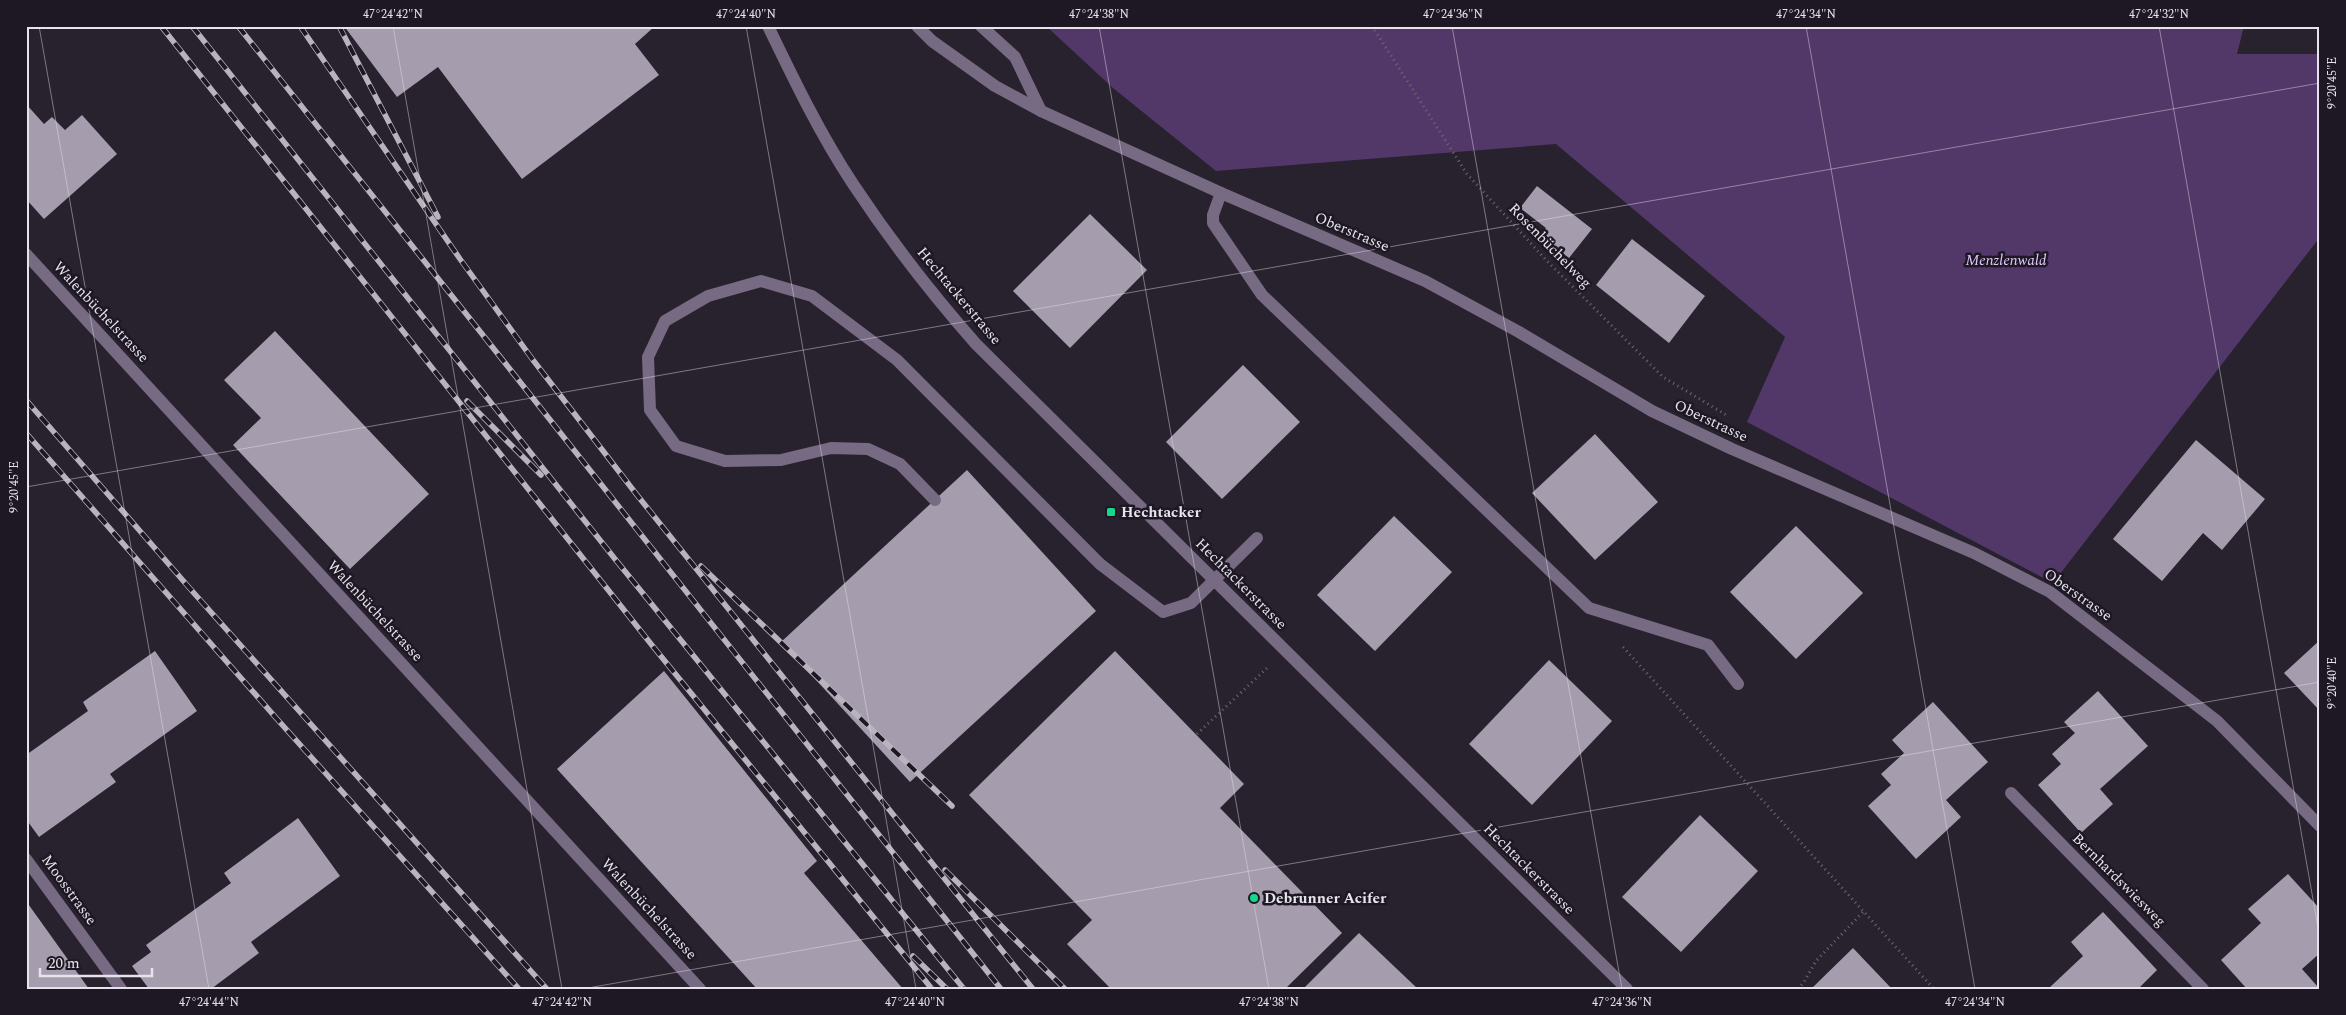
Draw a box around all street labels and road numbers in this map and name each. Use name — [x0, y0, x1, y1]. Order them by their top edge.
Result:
street label: Rosenbüchelweg — [1503, 198, 1597, 294]
street label: Oberstrasse — [1311, 206, 1393, 258]
street label: Hechtackerstrasse — [911, 242, 1007, 350]
street label: Walenbüchelstrasse — [48, 256, 154, 368]
street label: Oberstrasse — [1670, 394, 1752, 448]
street label: Hechtackerstrasse — [1190, 533, 1292, 635]
street label: Walenbüchelstrasse — [322, 555, 428, 667]
street label: Oberstrasse — [2039, 563, 2117, 627]
street label: Hechtackerstrasse — [1478, 818, 1580, 920]
street label: Bernhardswiesweg — [2067, 828, 2171, 932]
street label: Moosstrasse — [36, 850, 102, 930]
street label: Walenbüchelstrasse — [596, 853, 702, 965]

